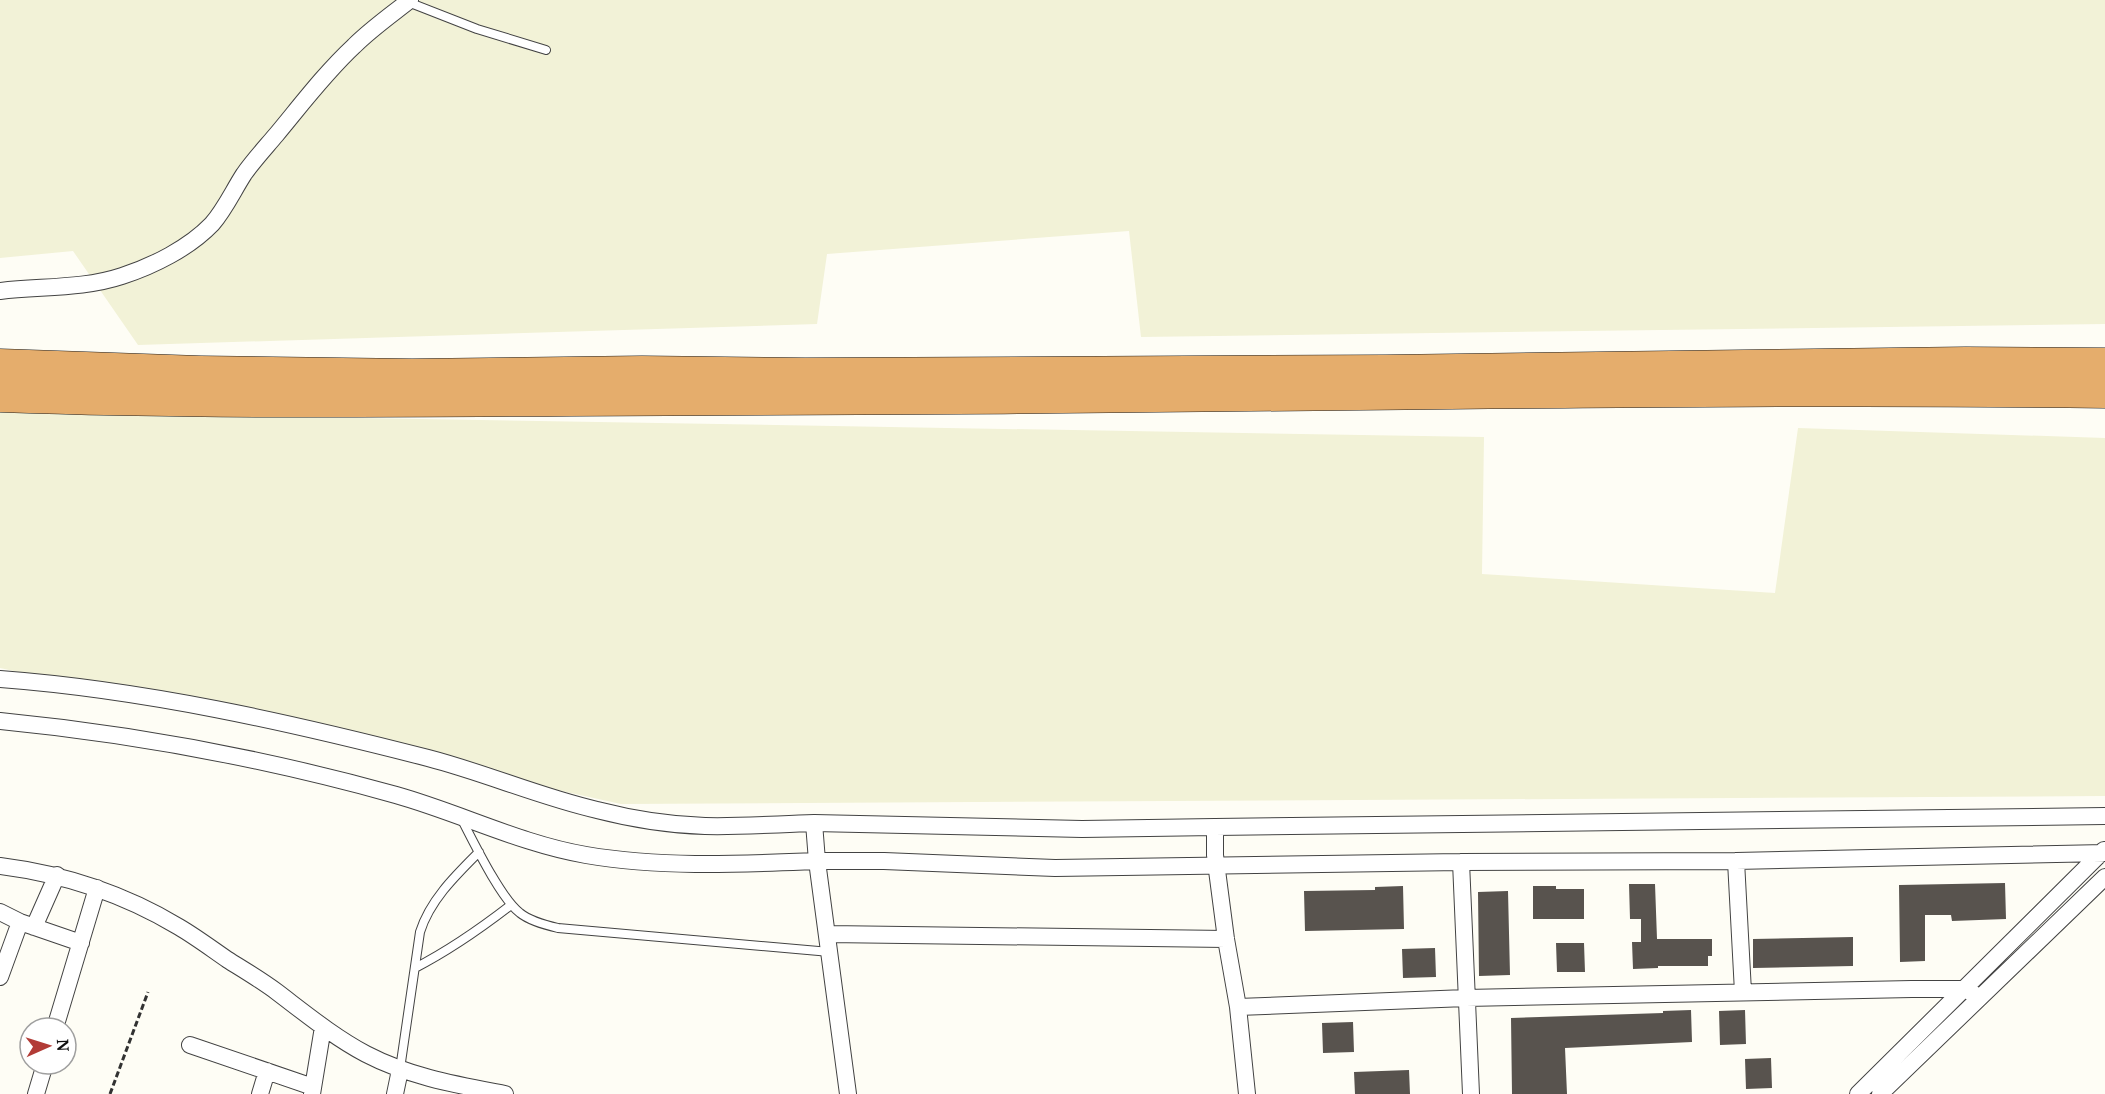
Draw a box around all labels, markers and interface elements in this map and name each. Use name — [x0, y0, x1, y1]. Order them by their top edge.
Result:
north arrow — [18, 1016, 78, 1076]
text: N — [52, 1038, 74, 1052]

